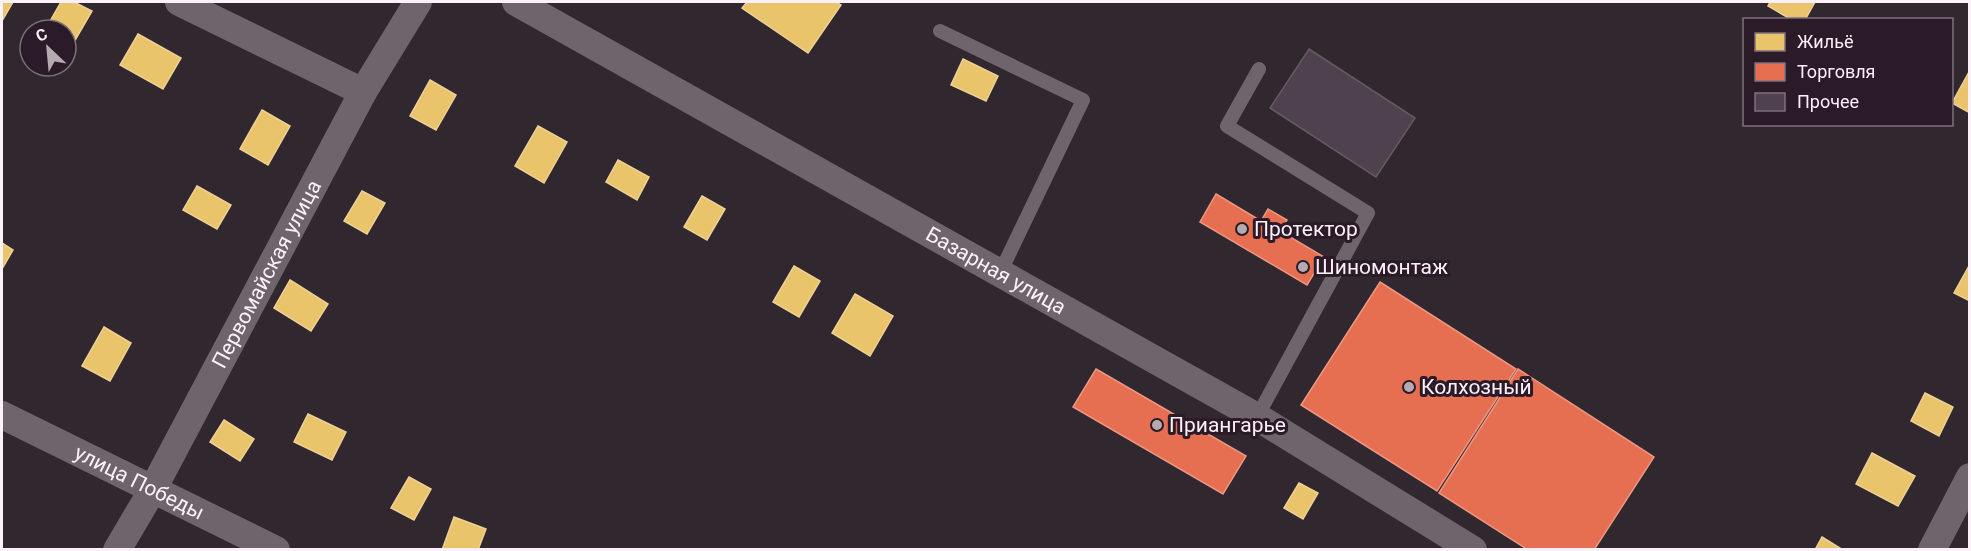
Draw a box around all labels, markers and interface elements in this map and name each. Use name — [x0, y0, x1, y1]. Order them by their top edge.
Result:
north arrow — [18, 18, 78, 78]
legend — [1743, 18, 1953, 126]
text: С — [33, 24, 51, 46]
text: Жильё — [1797, 31, 1853, 52]
text: Торговля — [1797, 61, 1875, 82]
text: Прочее — [1797, 91, 1859, 112]
street label: Первомайская улица — [207, 176, 326, 372]
place label: Протектор — [1254, 217, 1358, 241]
street label: Базарная улица — [922, 222, 1070, 319]
marker: Протектор — [1235, 222, 1249, 236]
place label: Шиномонтаж — [1315, 255, 1448, 279]
marker: Шиномонтаж — [1296, 260, 1310, 274]
place label: Колхозный — [1421, 375, 1532, 399]
marker: Колхозный — [1402, 380, 1416, 394]
place label: Приангарье — [1169, 413, 1286, 437]
marker: Приангарье — [1150, 418, 1164, 432]
street label: улица Победы — [70, 441, 208, 525]

